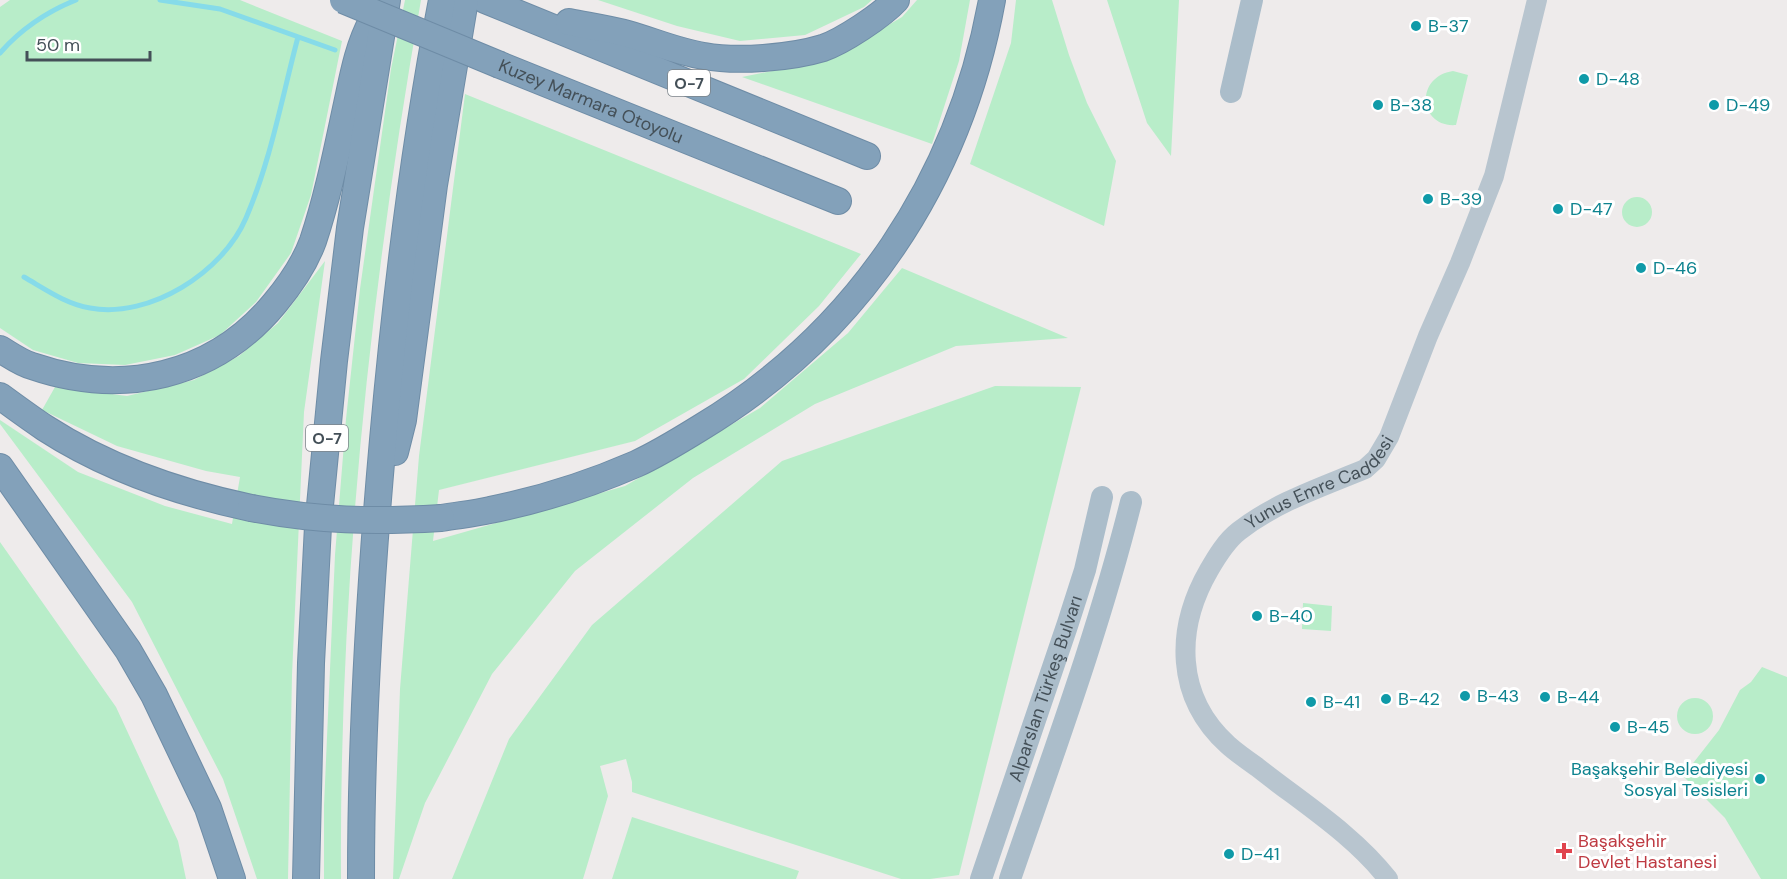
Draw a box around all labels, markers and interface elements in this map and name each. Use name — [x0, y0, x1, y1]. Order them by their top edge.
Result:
place label: B-37 — [1428, 14, 1469, 38]
marker: B-37 — [1409, 19, 1423, 33]
scale bar — [27, 24, 150, 62]
text: 50 m — [36, 33, 80, 57]
street label: Kuzey Marmara Otoyolu — [495, 54, 687, 150]
place label: D-48 — [1596, 67, 1640, 91]
road number: O-7 — [668, 70, 710, 96]
marker: D-48 — [1577, 72, 1591, 86]
place label: B-38 — [1390, 93, 1432, 117]
place label: D-49 — [1726, 93, 1770, 117]
marker: B-38 — [1371, 98, 1385, 112]
marker: D-49 — [1707, 98, 1721, 112]
place label: B-39 — [1440, 187, 1482, 211]
marker: B-39 — [1421, 192, 1435, 206]
place label: D-47 — [1570, 197, 1613, 221]
marker: D-47 — [1551, 202, 1565, 216]
place label: D-46 — [1653, 256, 1697, 280]
marker: D-46 — [1634, 261, 1648, 275]
road number: O-7 — [306, 425, 348, 451]
street label: Yunus Emre Caddesi — [1240, 431, 1399, 535]
street label: Alparslan Türkeş Bulvarı — [1003, 592, 1088, 785]
place label: B-40 — [1269, 604, 1313, 628]
marker: B-40 — [1250, 609, 1264, 623]
place label: B-43 — [1477, 684, 1519, 708]
place label: B-44 — [1557, 685, 1600, 709]
place label: B-42 — [1398, 687, 1440, 711]
marker: B-43 — [1458, 689, 1472, 703]
place label: B-41 — [1323, 690, 1360, 714]
marker: B-44 — [1538, 690, 1552, 704]
marker: B-42 — [1379, 692, 1393, 706]
marker: B-41 — [1304, 695, 1318, 709]
place label: B-45 — [1627, 715, 1670, 739]
marker: B-45 — [1608, 720, 1622, 734]
place label: Başakşehir Belediyesi Sosyal Tesisleri — [1571, 757, 1748, 802]
marker: Başakşehir Belediyesi Sosyal Tesisleri — [1753, 772, 1767, 786]
place label: Başakşehir Devlet Hastanesi — [1578, 829, 1717, 874]
place label: D-41 — [1241, 842, 1280, 866]
marker: Başakşehir Devlet Hastanesi — [1555, 842, 1573, 860]
marker: D-41 — [1222, 847, 1236, 861]

